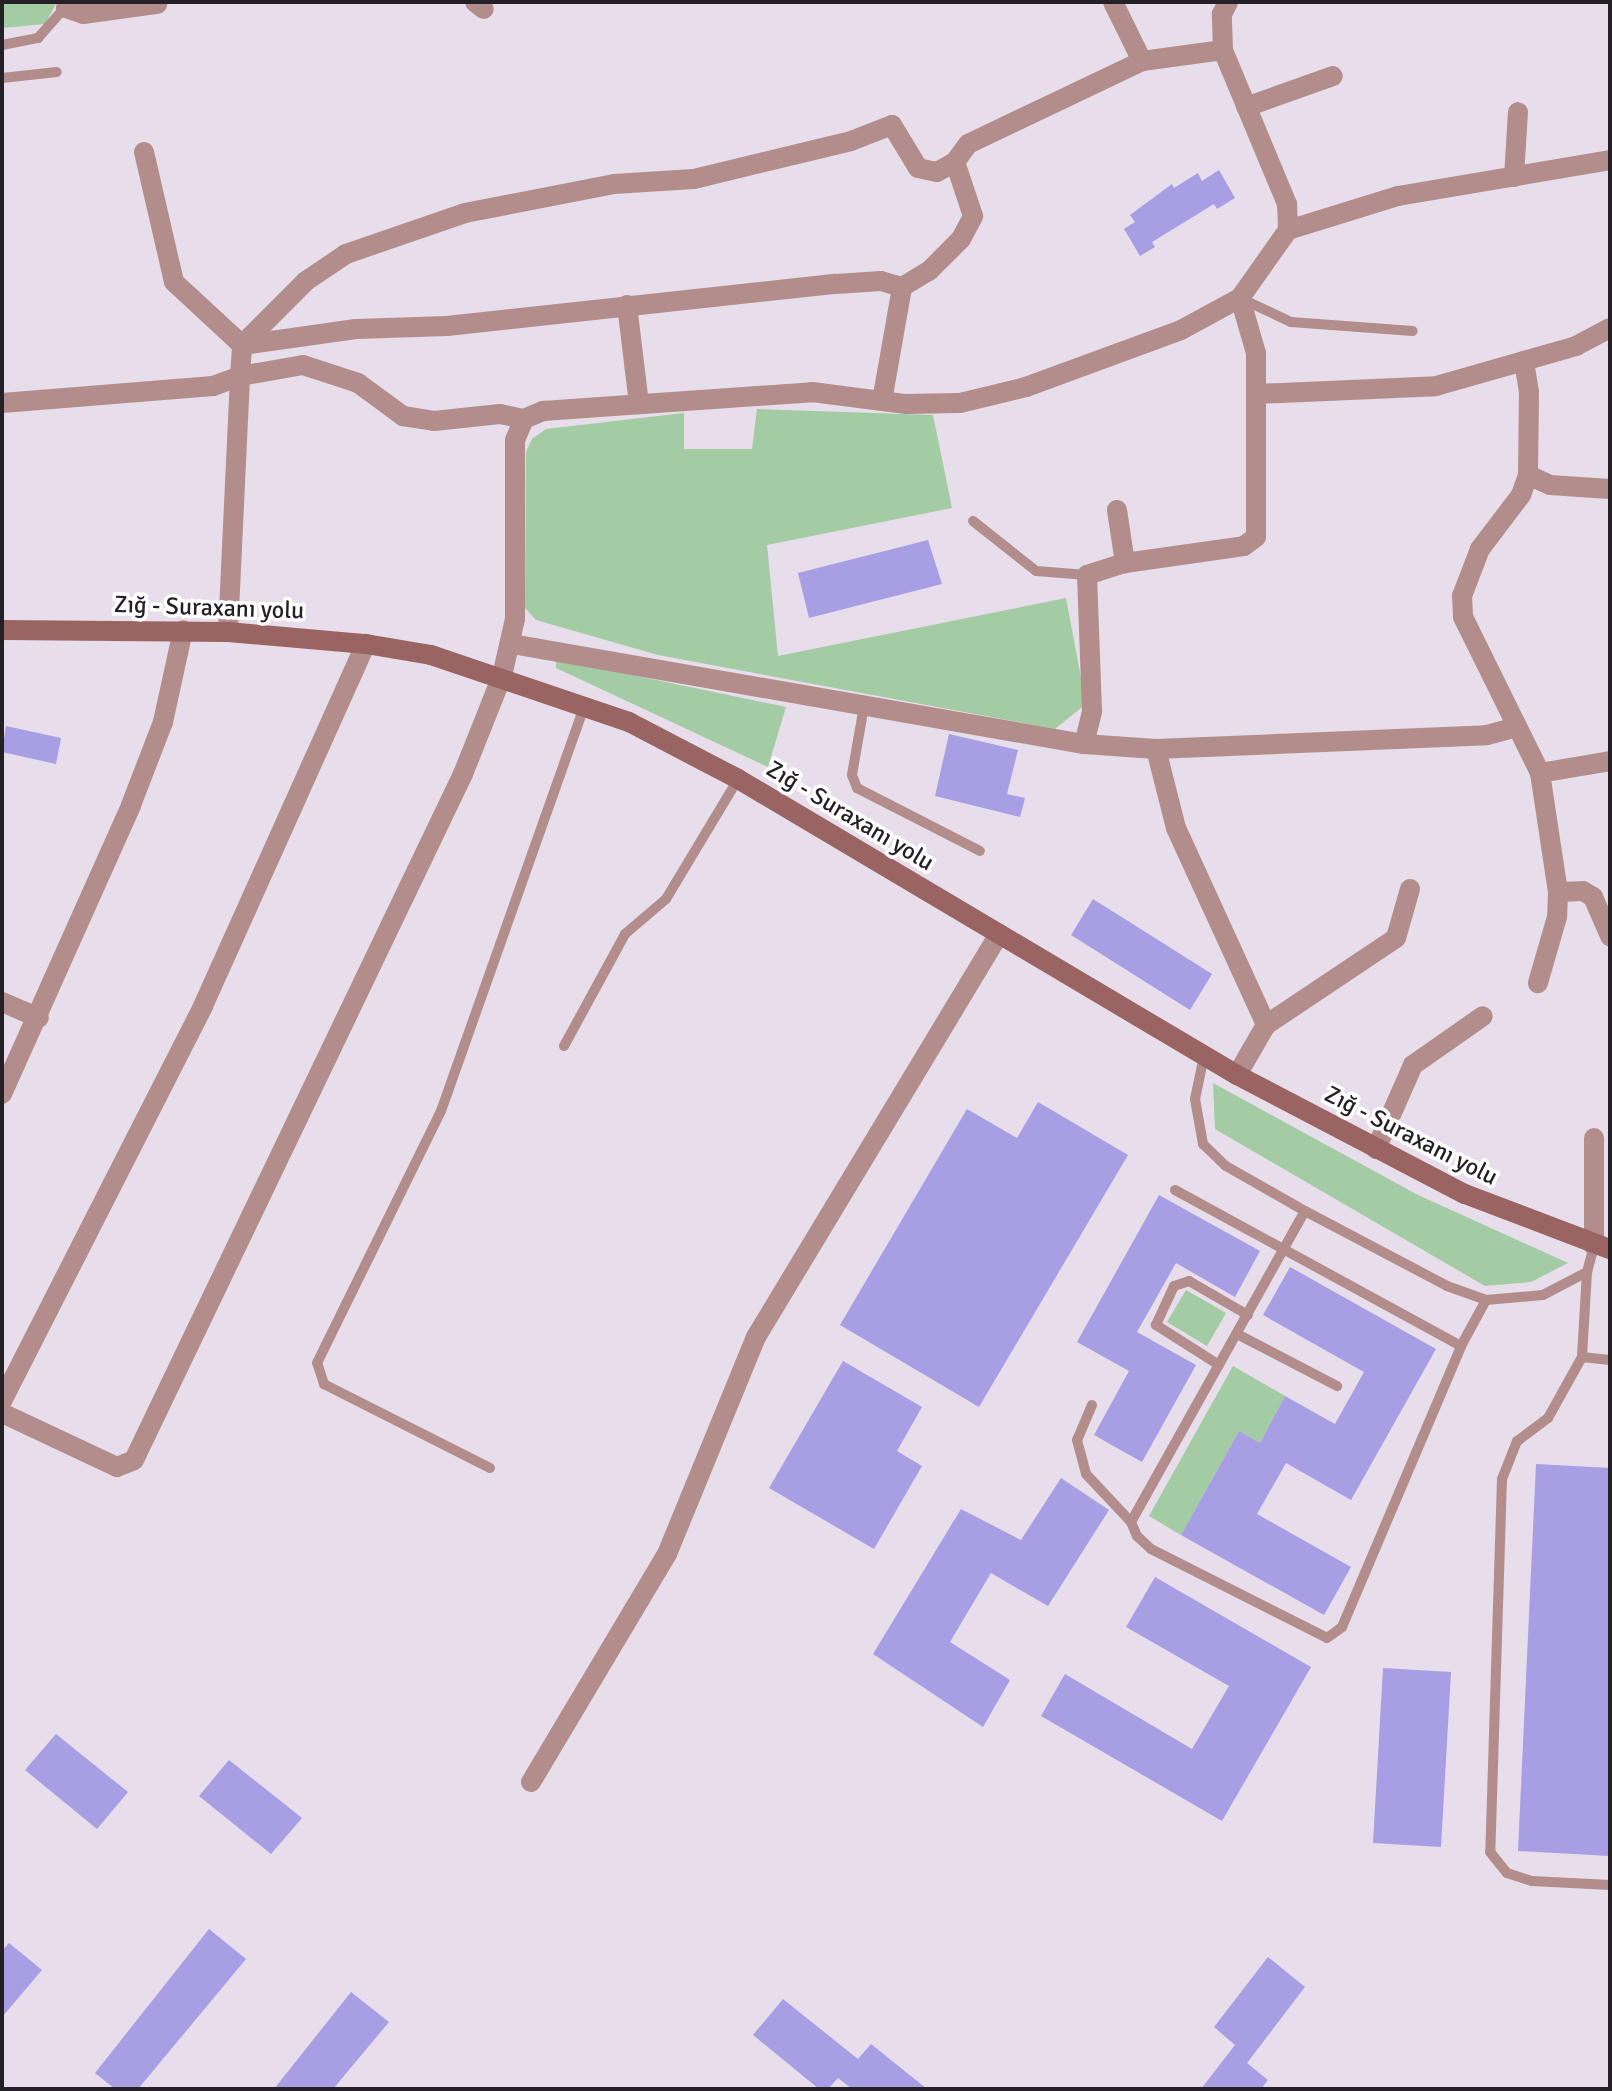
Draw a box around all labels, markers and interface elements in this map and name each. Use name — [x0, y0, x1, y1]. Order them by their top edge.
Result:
street label: Zığ - Suraxanı yolu — [113, 590, 305, 626]
street label: Zığ - Suraxanı yolu — [761, 755, 939, 877]
street label: Zığ - Suraxanı yolu — [1320, 1080, 1502, 1192]

